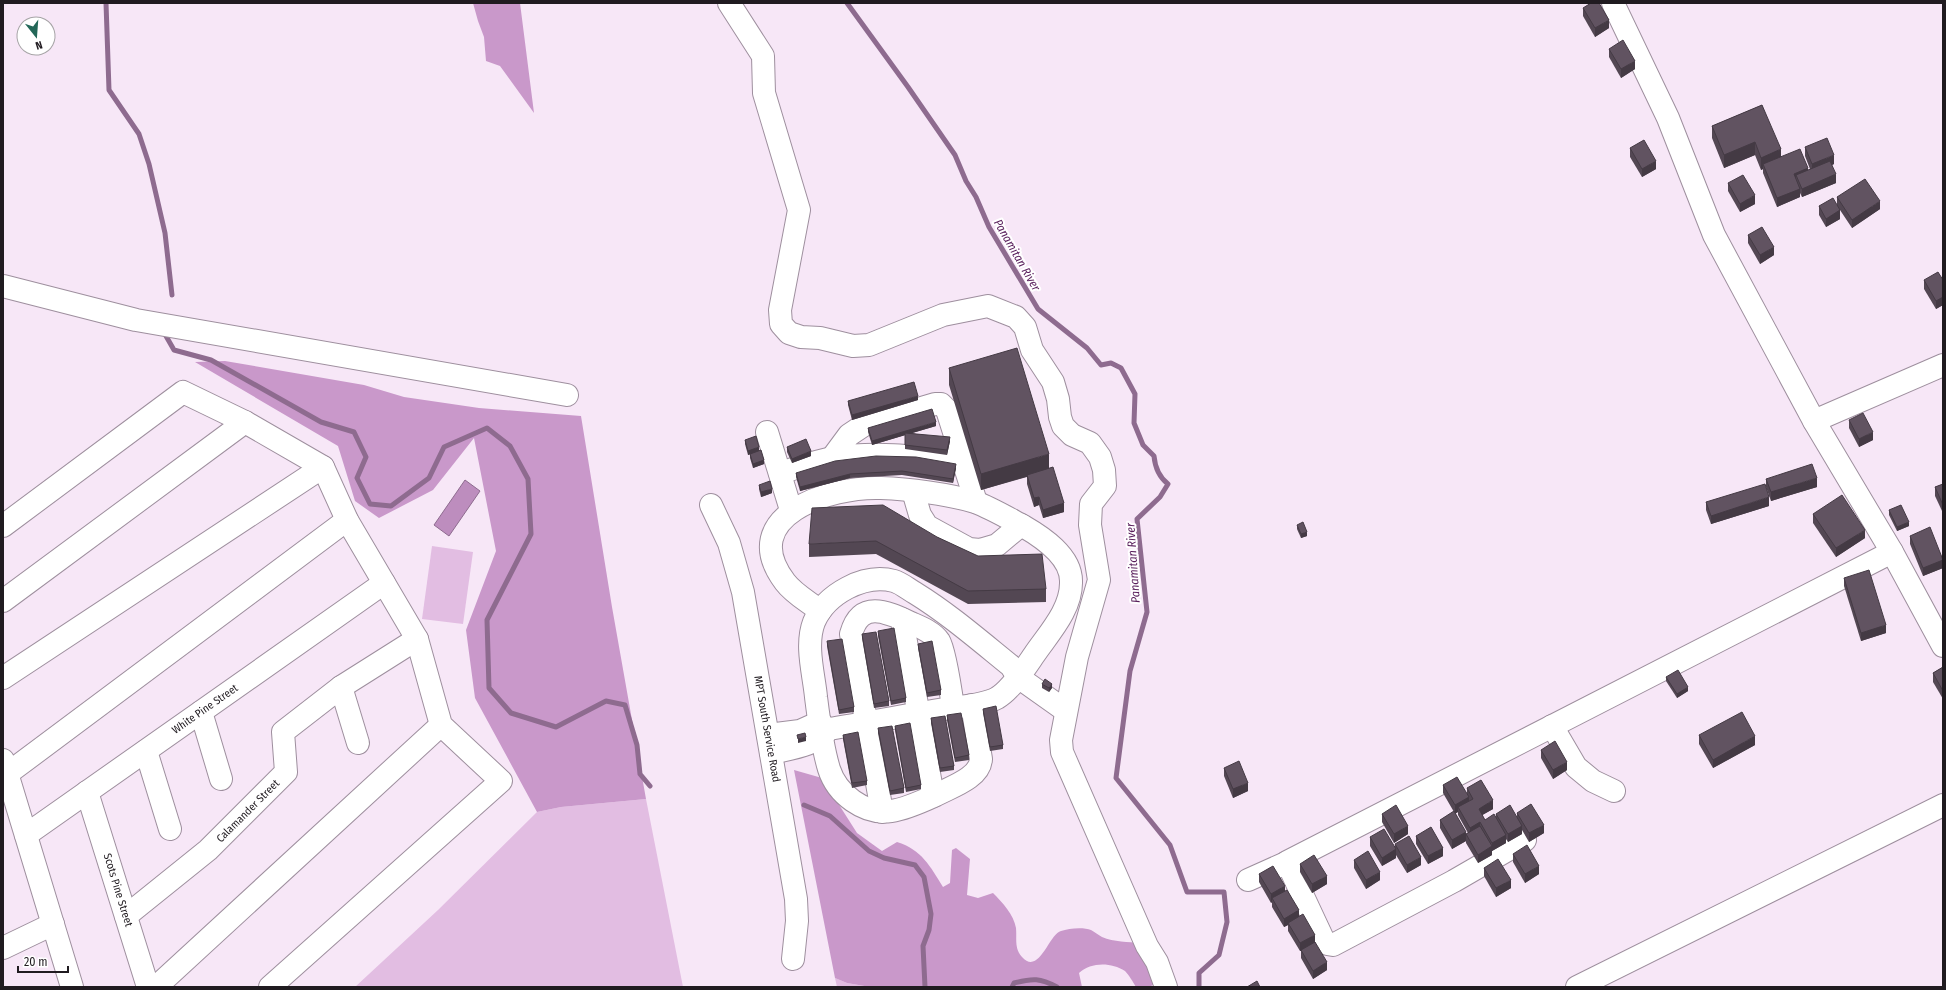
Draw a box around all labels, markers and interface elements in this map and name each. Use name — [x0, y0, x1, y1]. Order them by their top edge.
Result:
north arrow — [16, 16, 56, 56]
text: N — [34, 38, 44, 52]
water label: Panamitan River — [991, 217, 1044, 294]
water label: Panamitan River — [1123, 522, 1143, 604]
street label: MPT South Service Road — [751, 675, 783, 783]
street label: White Pine Street — [169, 681, 241, 737]
street label: Calamander Street — [214, 777, 282, 845]
street label: Scots Pine Street — [101, 852, 135, 929]
scale bar — [18, 948, 68, 974]
text: 20 m — [24, 955, 48, 969]

